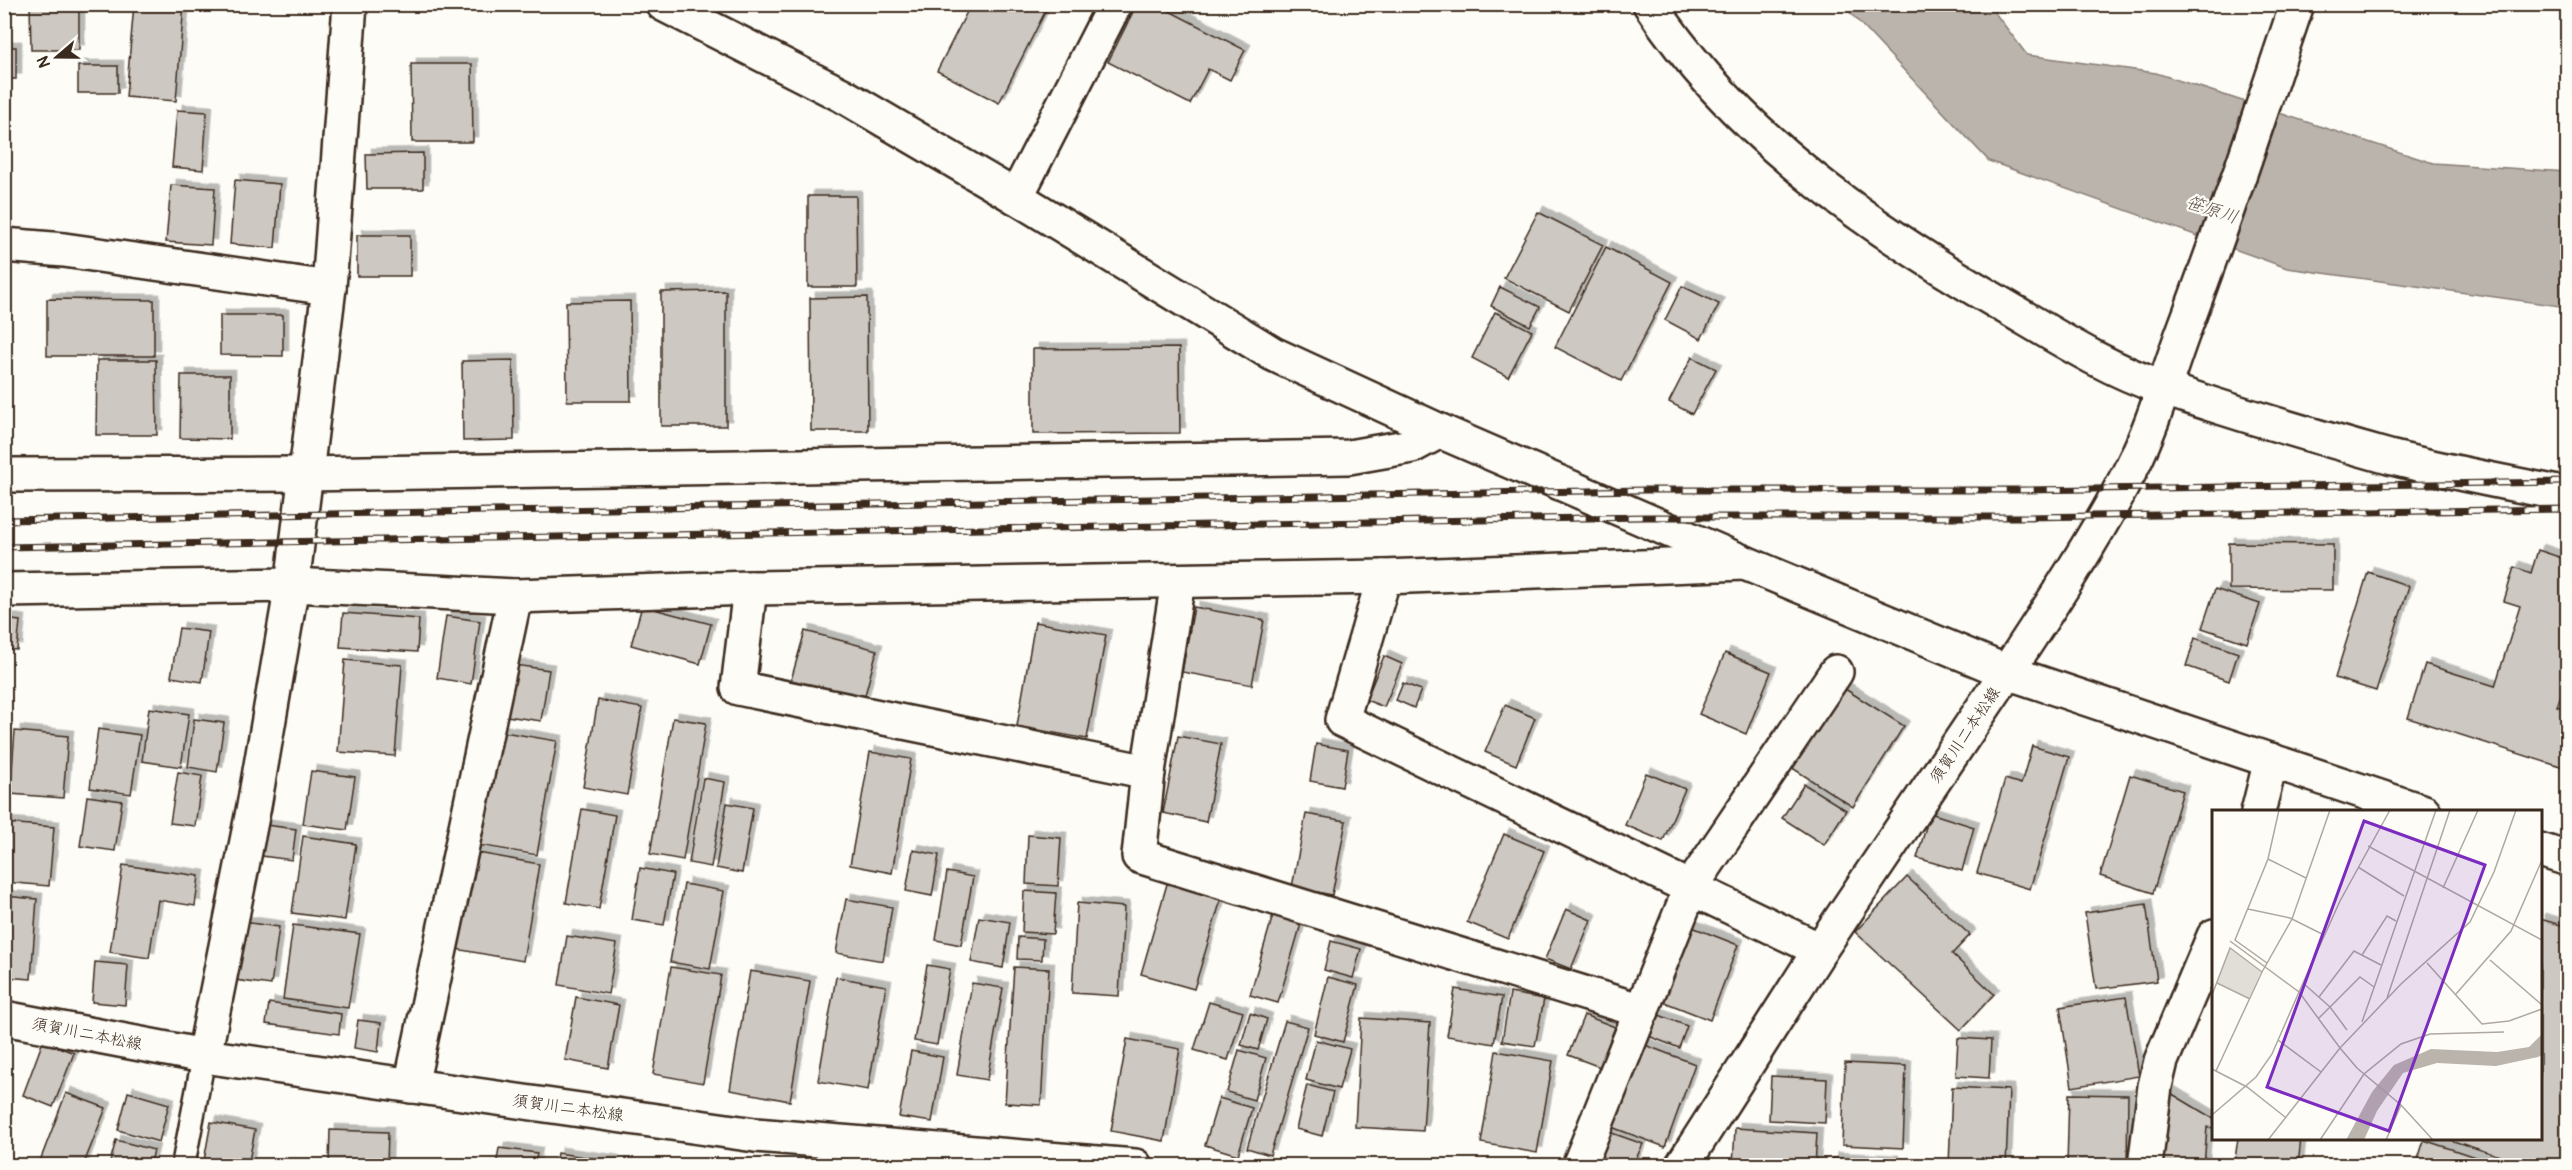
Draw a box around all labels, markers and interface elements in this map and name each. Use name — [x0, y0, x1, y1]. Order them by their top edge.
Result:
north arrow — [27, 27, 87, 87]
text: N — [33, 53, 55, 70]
water label: 笹原川 — [2183, 191, 2241, 229]
street label: 須賀川二本松線 — [1925, 683, 2005, 787]
inset map — [2212, 810, 2542, 1140]
street label: 須賀川二本松線 — [30, 1013, 144, 1055]
street label: 須賀川二本松線 — [511, 1090, 625, 1126]

